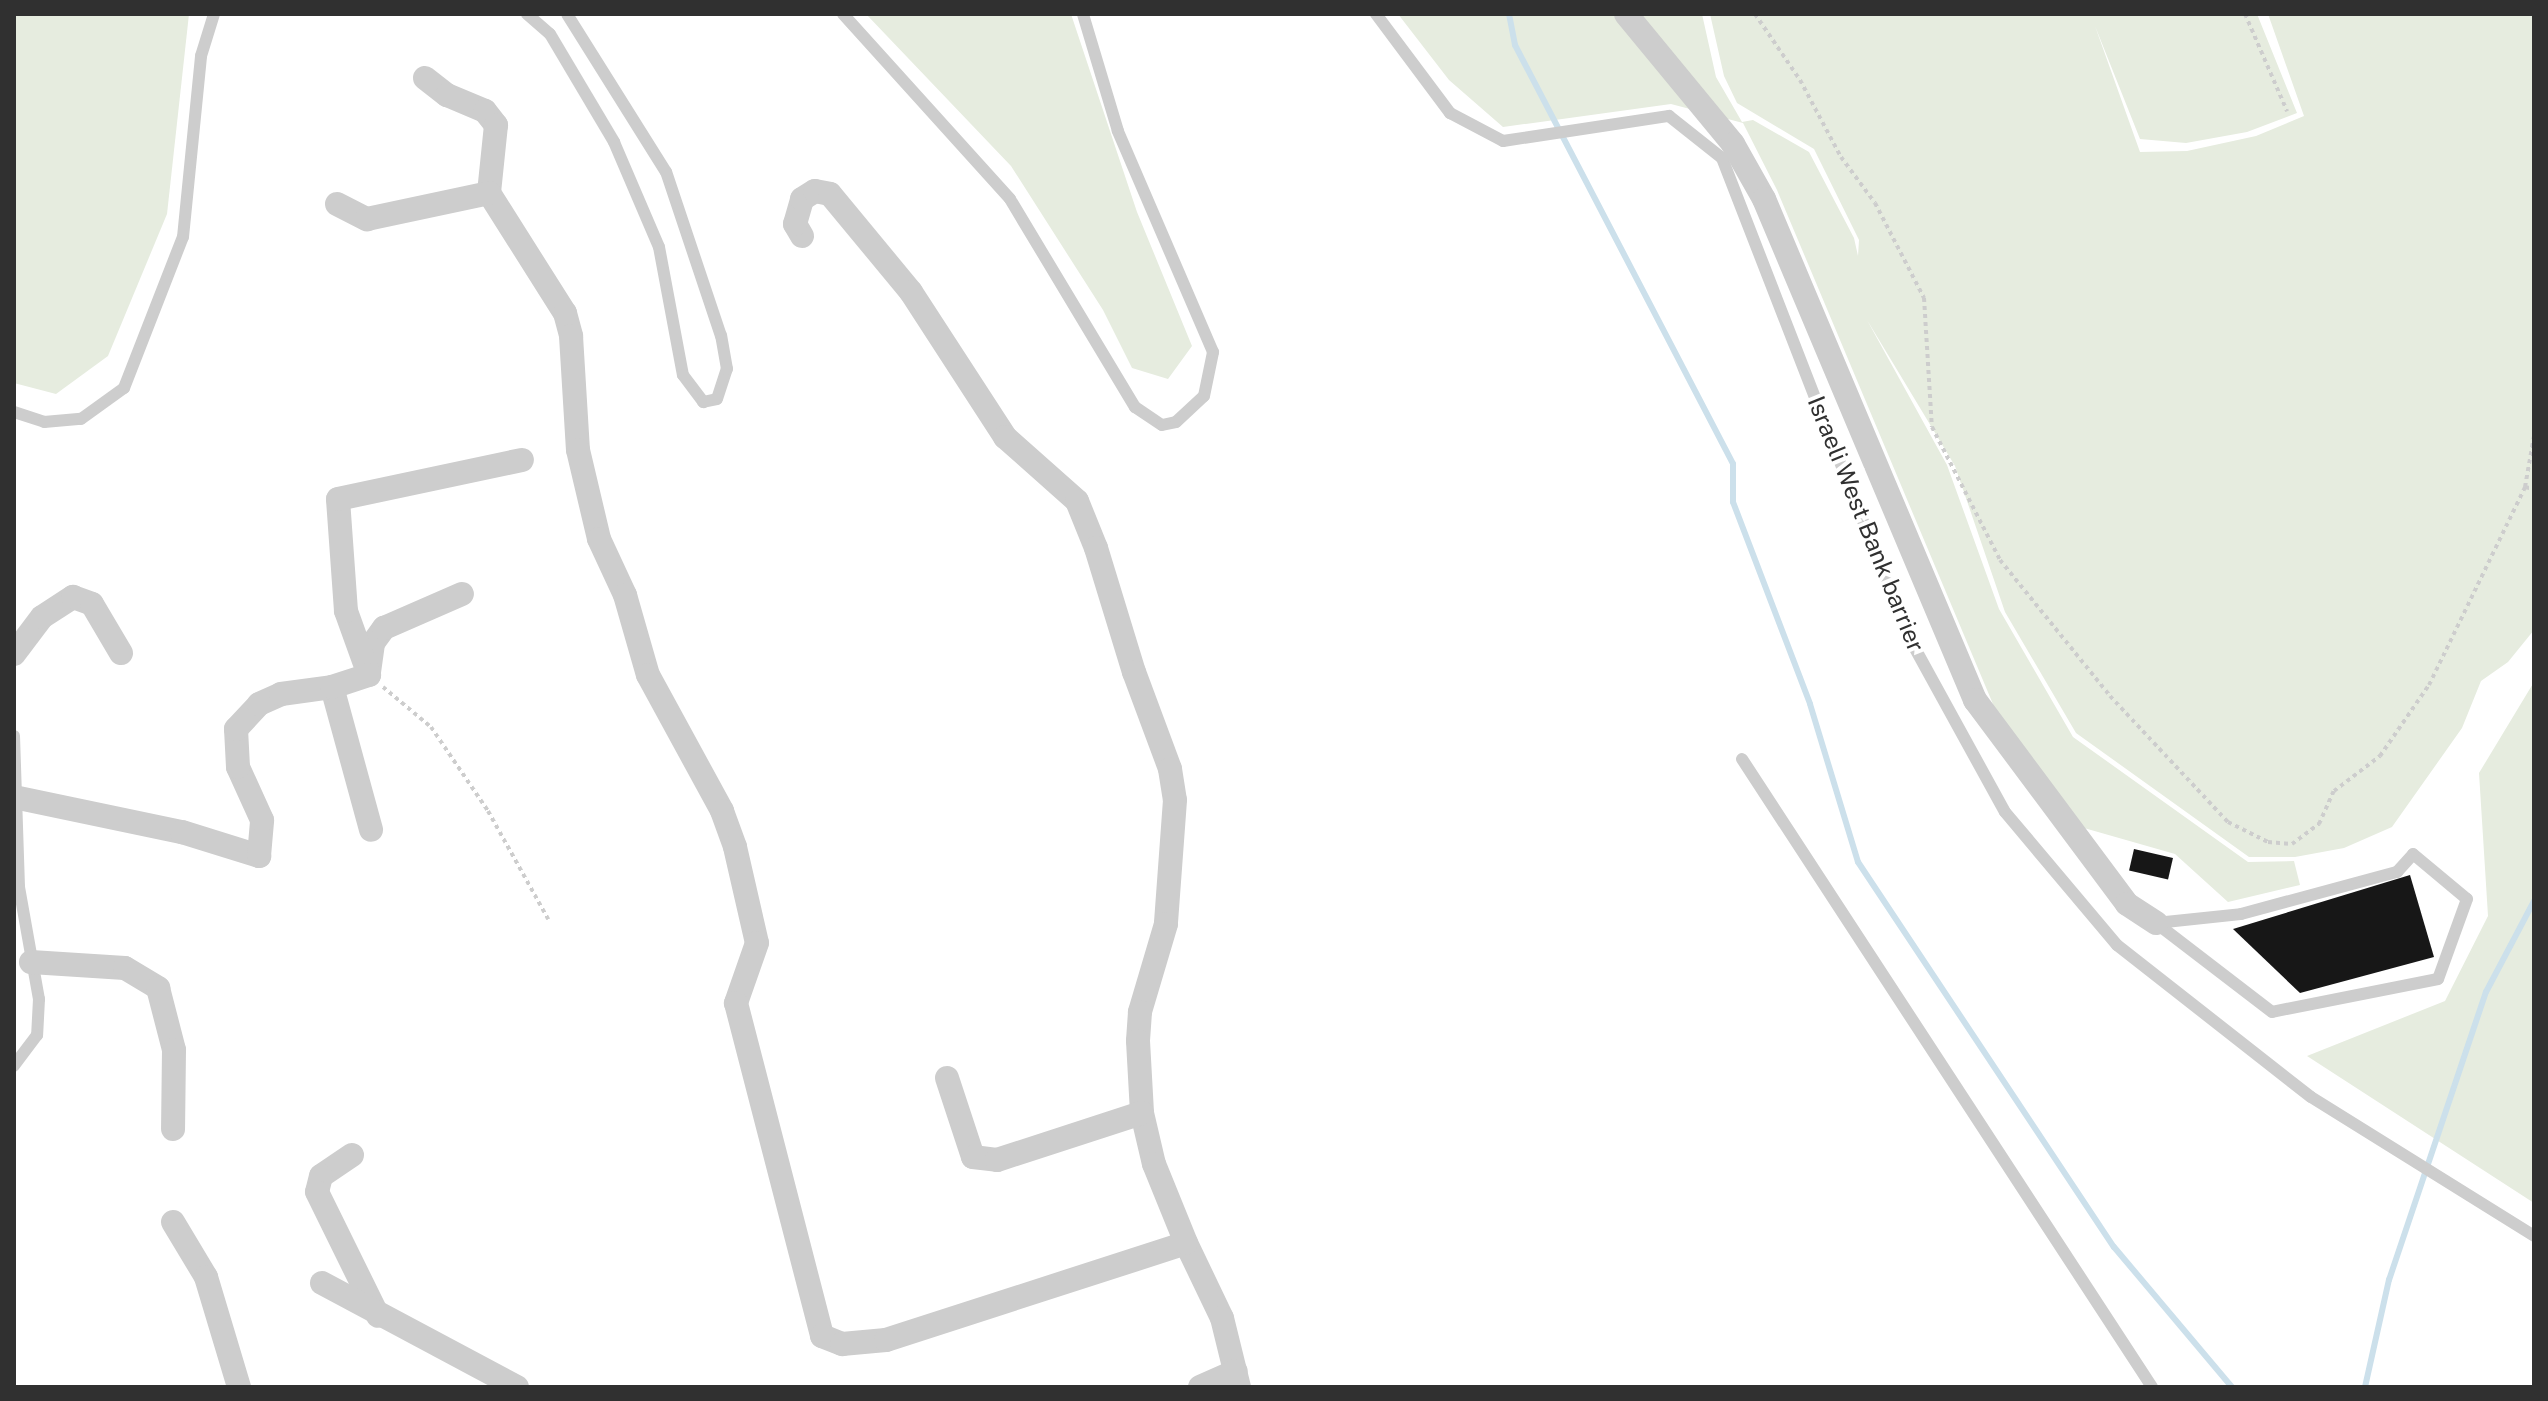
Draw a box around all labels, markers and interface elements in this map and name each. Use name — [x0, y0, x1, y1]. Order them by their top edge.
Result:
street label: Israeli West Bank barrier — [1801, 392, 1931, 656]

